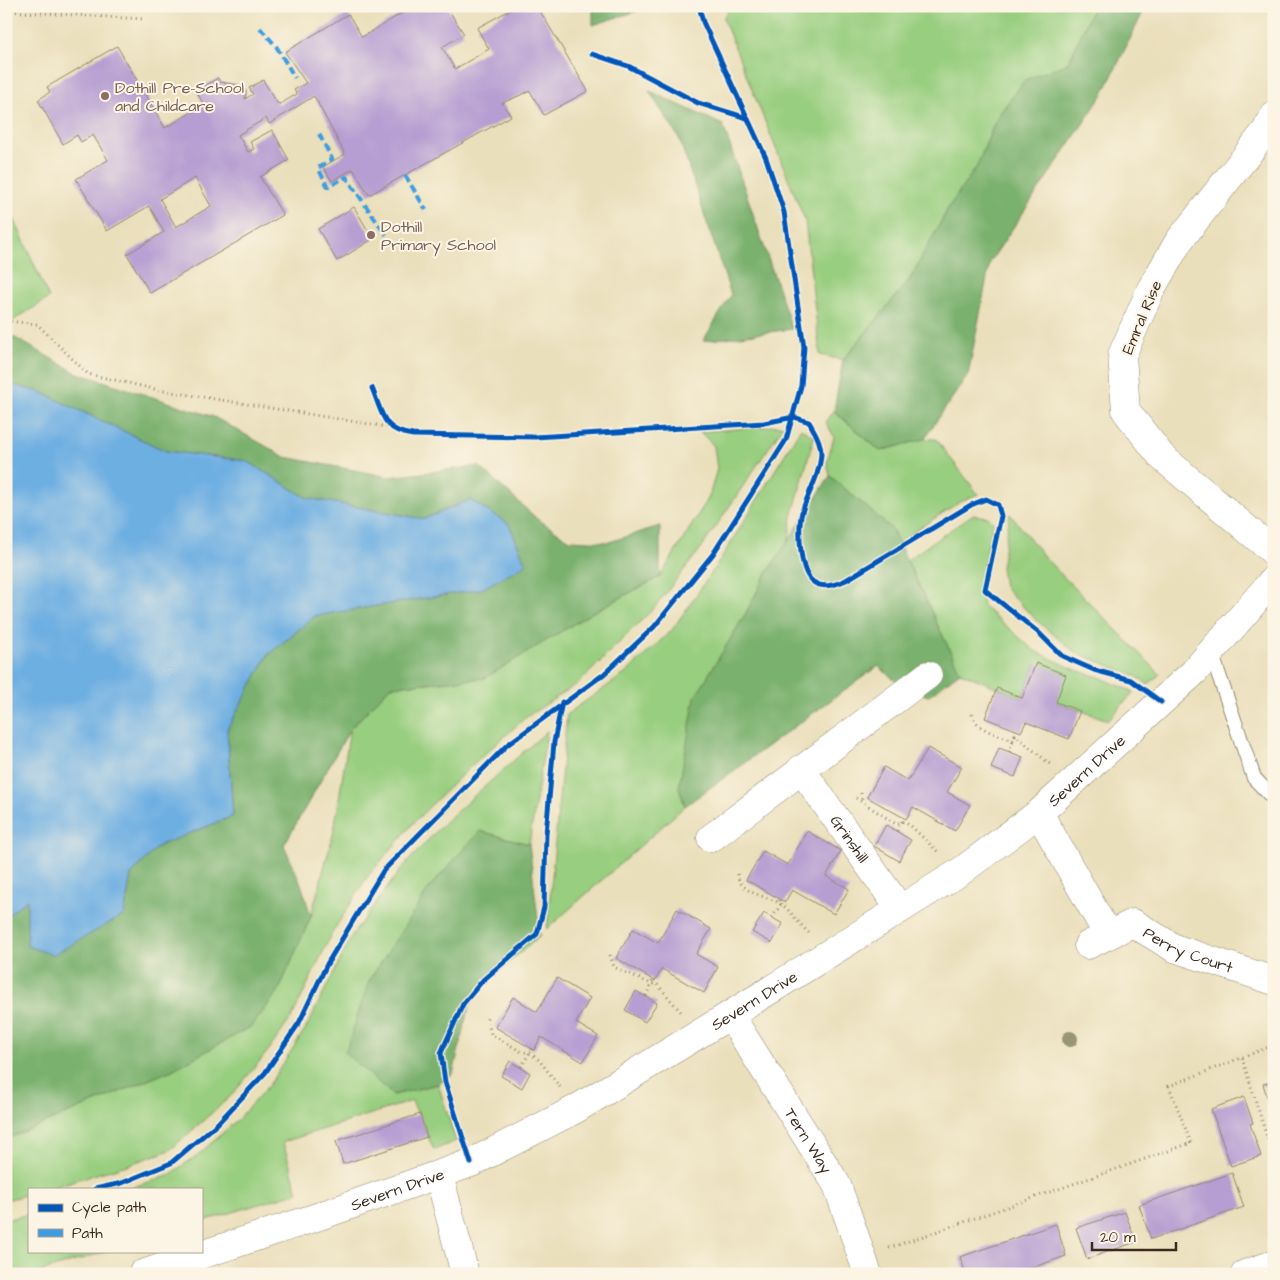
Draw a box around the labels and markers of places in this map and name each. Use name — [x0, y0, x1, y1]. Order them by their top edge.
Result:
place label: Dothill Pre-School and Childcare — [115, 77, 244, 117]
marker: Dothill Pre-School and Childcare — [99, 90, 111, 102]
place label: Dothill Primary School — [381, 216, 496, 257]
marker: Dothill Primary School — [365, 229, 377, 241]

